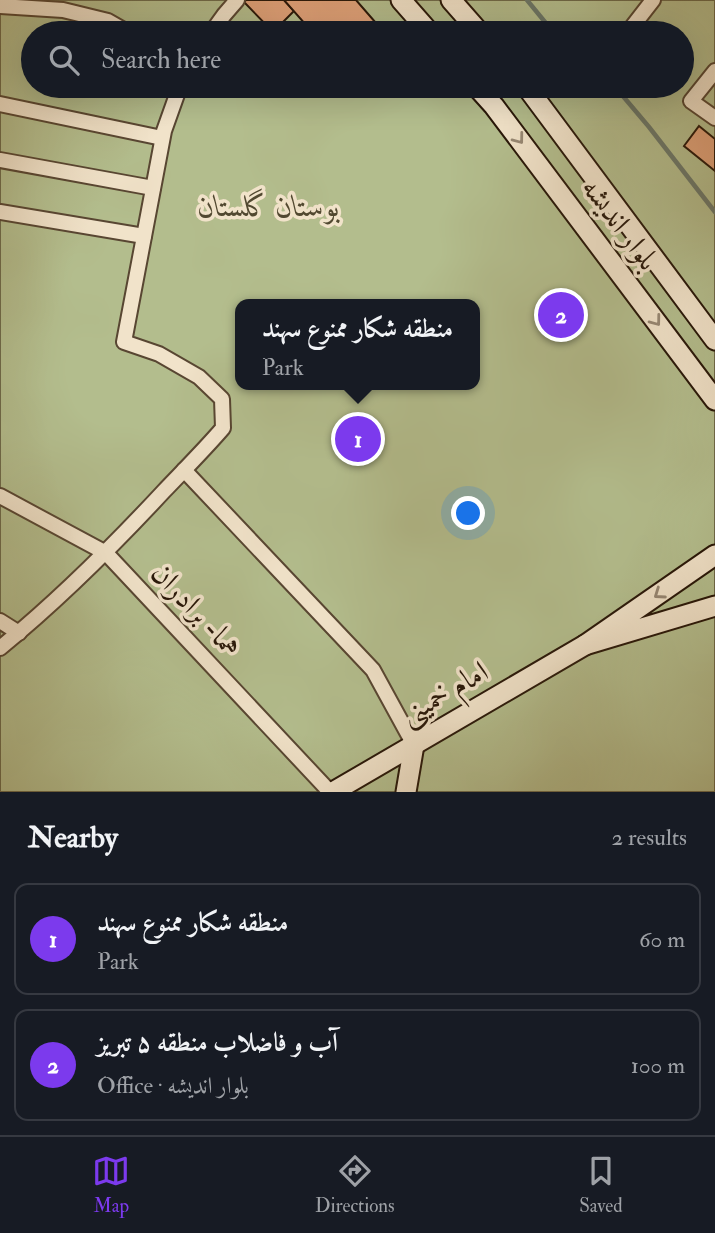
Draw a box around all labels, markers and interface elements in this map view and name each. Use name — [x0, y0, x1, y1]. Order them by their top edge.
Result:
search box — [21, 21, 694, 98]
icon: search — [45, 41, 83, 79]
text: Search here — [101, 44, 221, 76]
one-way arrow — [510, 131, 523, 144]
street label: بلوار اندیشه — [573, 170, 667, 278]
park label: بوستان گلستان — [198, 188, 341, 225]
pin: 2 — [538, 289, 584, 341]
popup — [235, 299, 480, 390]
text: منطقه شکار ممنوع سهند — [262, 313, 453, 345]
one-way arrow — [647, 313, 660, 325]
text: Park — [262, 353, 304, 382]
pin: 1 — [335, 413, 381, 465]
your location — [451, 496, 485, 530]
street label: هما- برادران — [143, 555, 249, 665]
one-way arrow — [654, 586, 667, 598]
street label: امام خمینی — [393, 653, 498, 739]
text: Nearby — [28, 819, 118, 856]
text: 2 results — [612, 823, 687, 852]
text: منطقه شکار ممنوع سهند — [97, 907, 288, 939]
text: 1 — [49, 925, 57, 954]
text: 60 m — [639, 925, 685, 954]
text: Park — [97, 947, 139, 976]
text: آب و فاضلاب منطقه ۵ تبریز — [97, 1027, 338, 1059]
text: 2 — [47, 1051, 59, 1080]
text: 100 m — [631, 1051, 685, 1080]
text: Office · بلوار اندیشه — [97, 1071, 249, 1100]
tab: Map — [92, 1152, 130, 1218]
tab: Directions — [315, 1152, 395, 1218]
tab: Saved — [579, 1152, 623, 1218]

